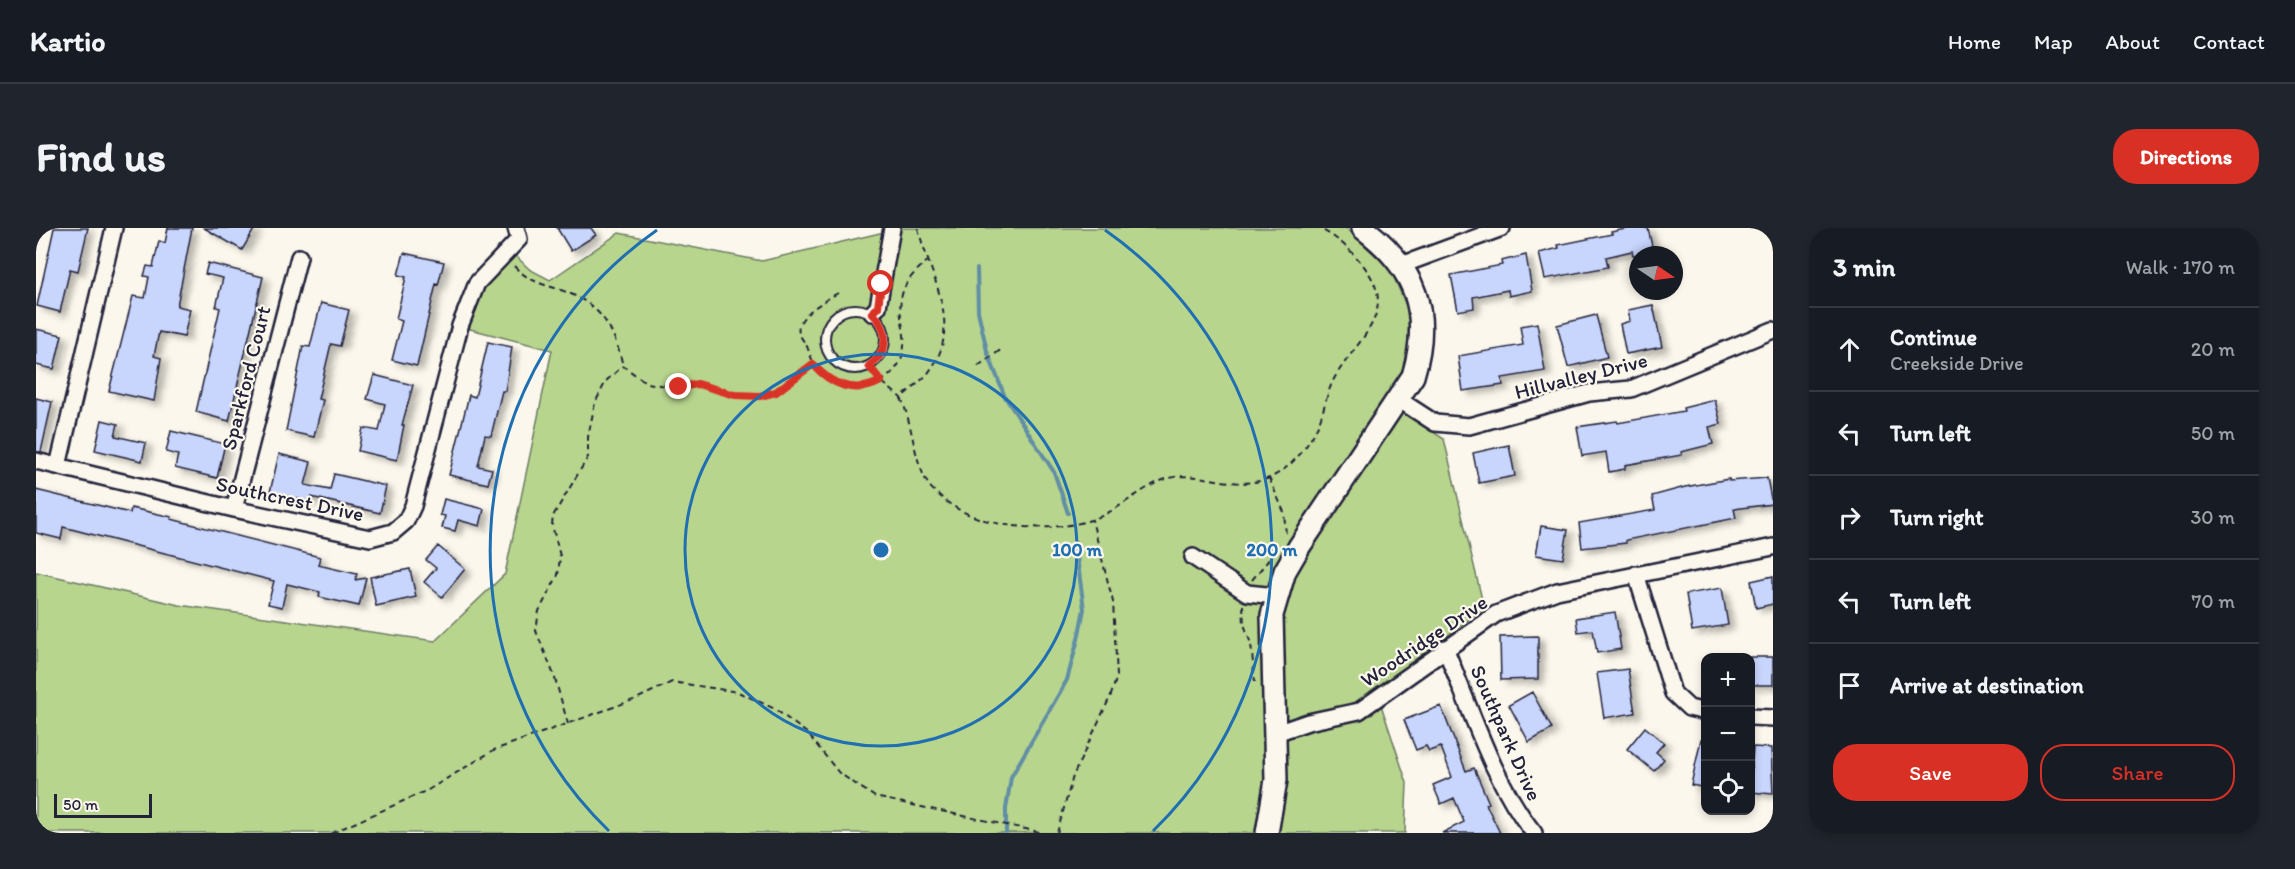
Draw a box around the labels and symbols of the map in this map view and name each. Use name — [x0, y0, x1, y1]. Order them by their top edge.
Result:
north arrow — [1629, 246, 1683, 300]
route start — [867, 270, 893, 296]
street label: Sparkford Court — [216, 303, 275, 452]
street label: Hillvalley Drive — [1512, 347, 1650, 404]
route end — [665, 373, 691, 399]
street label: Southcrest Drive — [214, 471, 366, 526]
text: 100 m — [1052, 539, 1103, 561]
text: 200 m — [1247, 539, 1298, 561]
centre of rings — [871, 540, 891, 560]
street label: Woodridge Drive — [1356, 589, 1492, 692]
street label: Southpark Drive — [1465, 661, 1548, 804]
scale bar — [54, 791, 152, 818]

